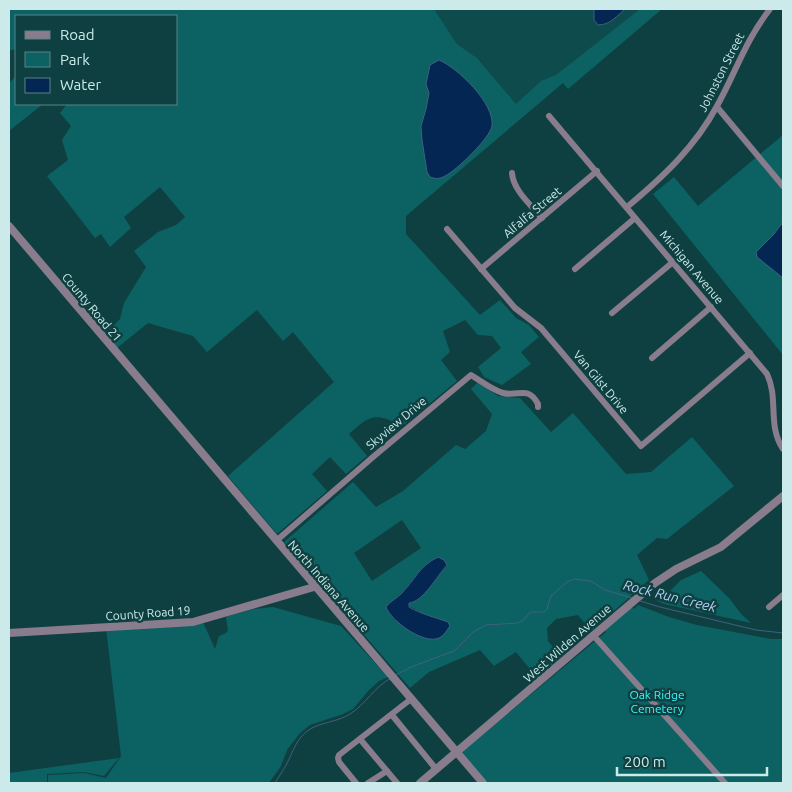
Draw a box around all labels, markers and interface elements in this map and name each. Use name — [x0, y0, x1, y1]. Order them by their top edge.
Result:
legend — [15, 15, 178, 105]
text: Road — [60, 26, 95, 43]
street label: Johnston Street — [696, 30, 747, 114]
text: Park — [60, 51, 90, 68]
text: Water — [60, 76, 101, 93]
street label: Alfalfa Street — [500, 184, 564, 240]
street label: Michigan Avenue — [658, 228, 726, 306]
street label: County Road 21 — [60, 270, 124, 344]
street label: Van Gilst Drive — [571, 348, 631, 416]
street label: Skyview Drive — [363, 394, 429, 452]
street label: North Indiana Avenue — [286, 538, 372, 634]
water label: Rock Run Creek — [622, 577, 719, 616]
street label: West Wilden Avenue — [521, 602, 613, 684]
street label: County Road 19 — [105, 604, 191, 622]
park label: Oak Ridge Cemetery — [629, 688, 685, 715]
scale bar — [617, 744, 767, 776]
text: 200 m — [624, 753, 666, 770]

